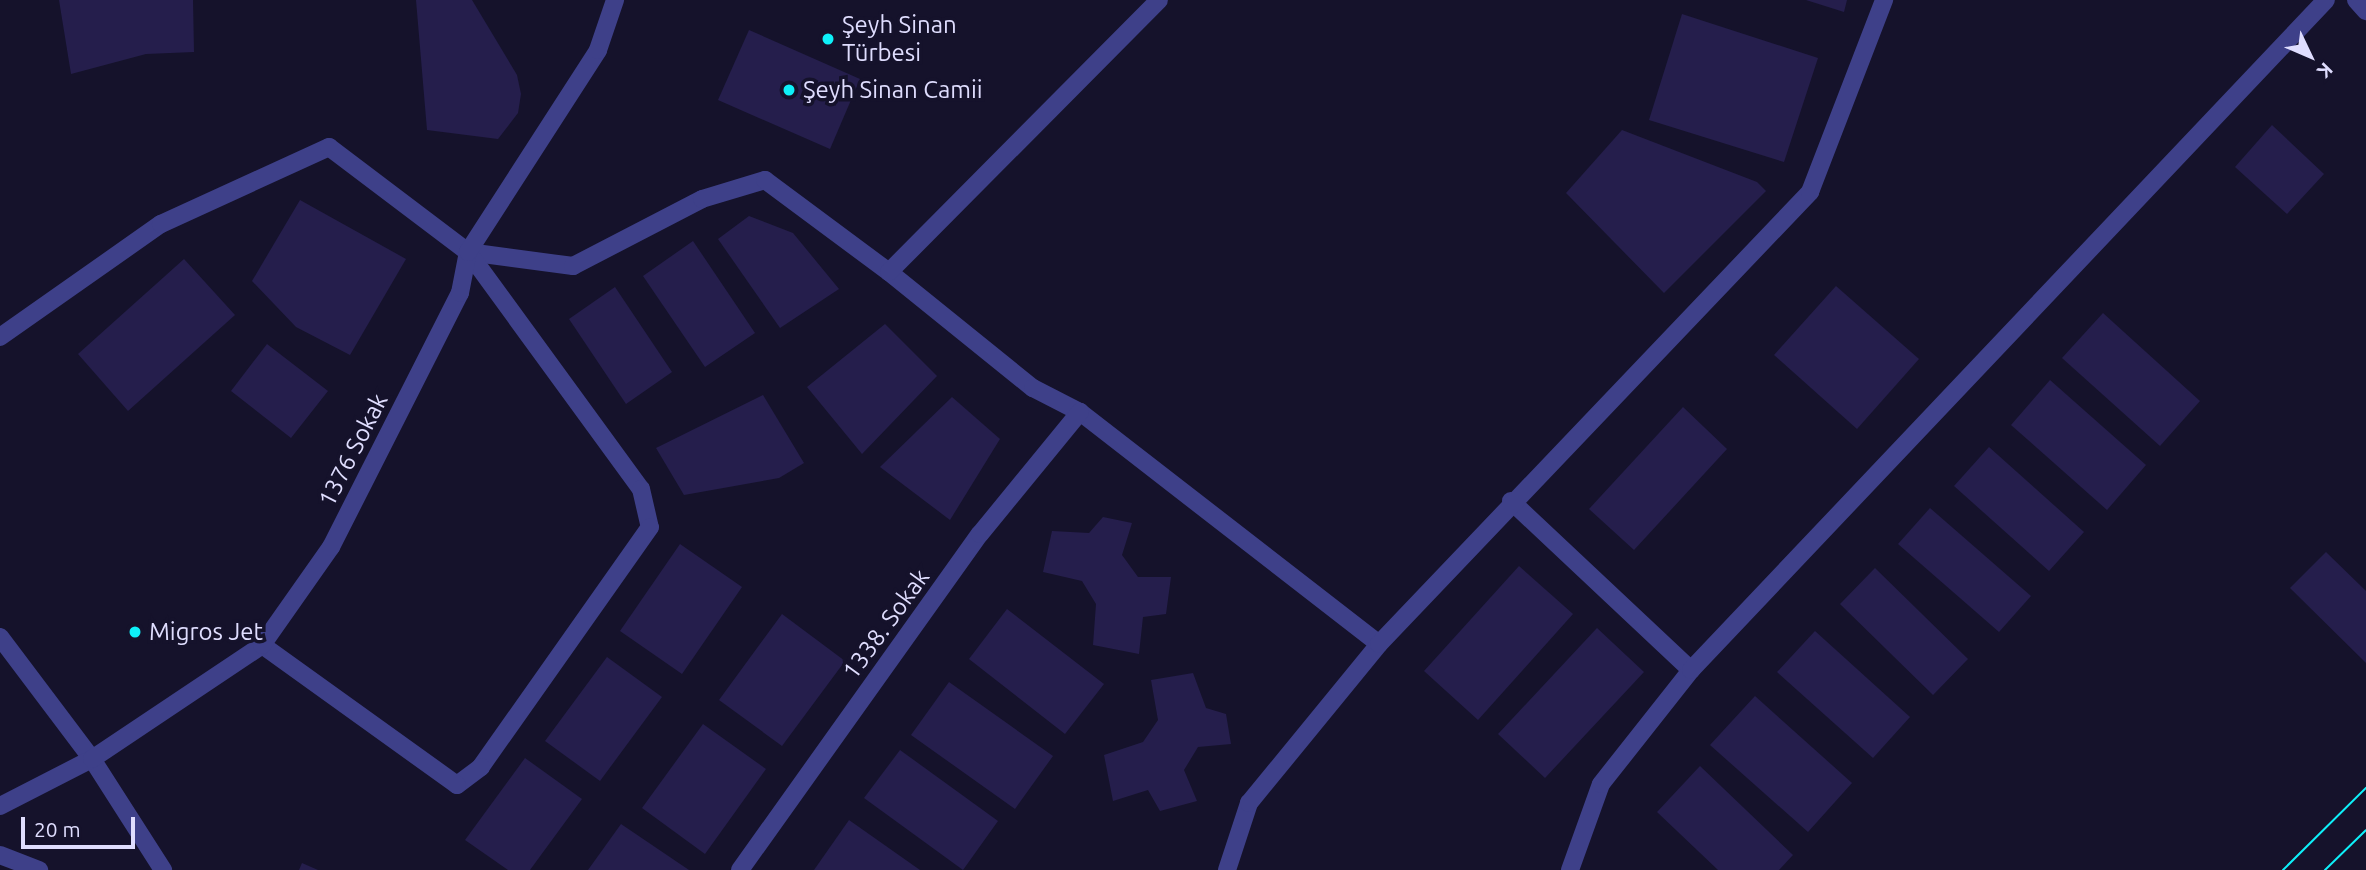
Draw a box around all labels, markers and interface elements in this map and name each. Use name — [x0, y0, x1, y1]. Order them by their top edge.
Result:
place label: Şeyh Sinan Türbesi — [842, 11, 957, 67]
north arrow — [2275, 21, 2345, 91]
marker: Şeyh Sinan Türbesi — [820, 31, 836, 47]
text: K — [2313, 58, 2337, 83]
place label: Şeyh Sinan Camii — [803, 76, 983, 104]
marker: Şeyh Sinan Camii — [781, 82, 797, 98]
street label: 1376 Sokak — [312, 389, 394, 511]
street label: 1338. Sokak — [837, 563, 935, 685]
place label: Migros Jet — [149, 618, 263, 646]
marker: Migros Jet — [127, 624, 143, 640]
scale bar — [24, 804, 138, 848]
text: 20 m — [34, 817, 81, 841]

